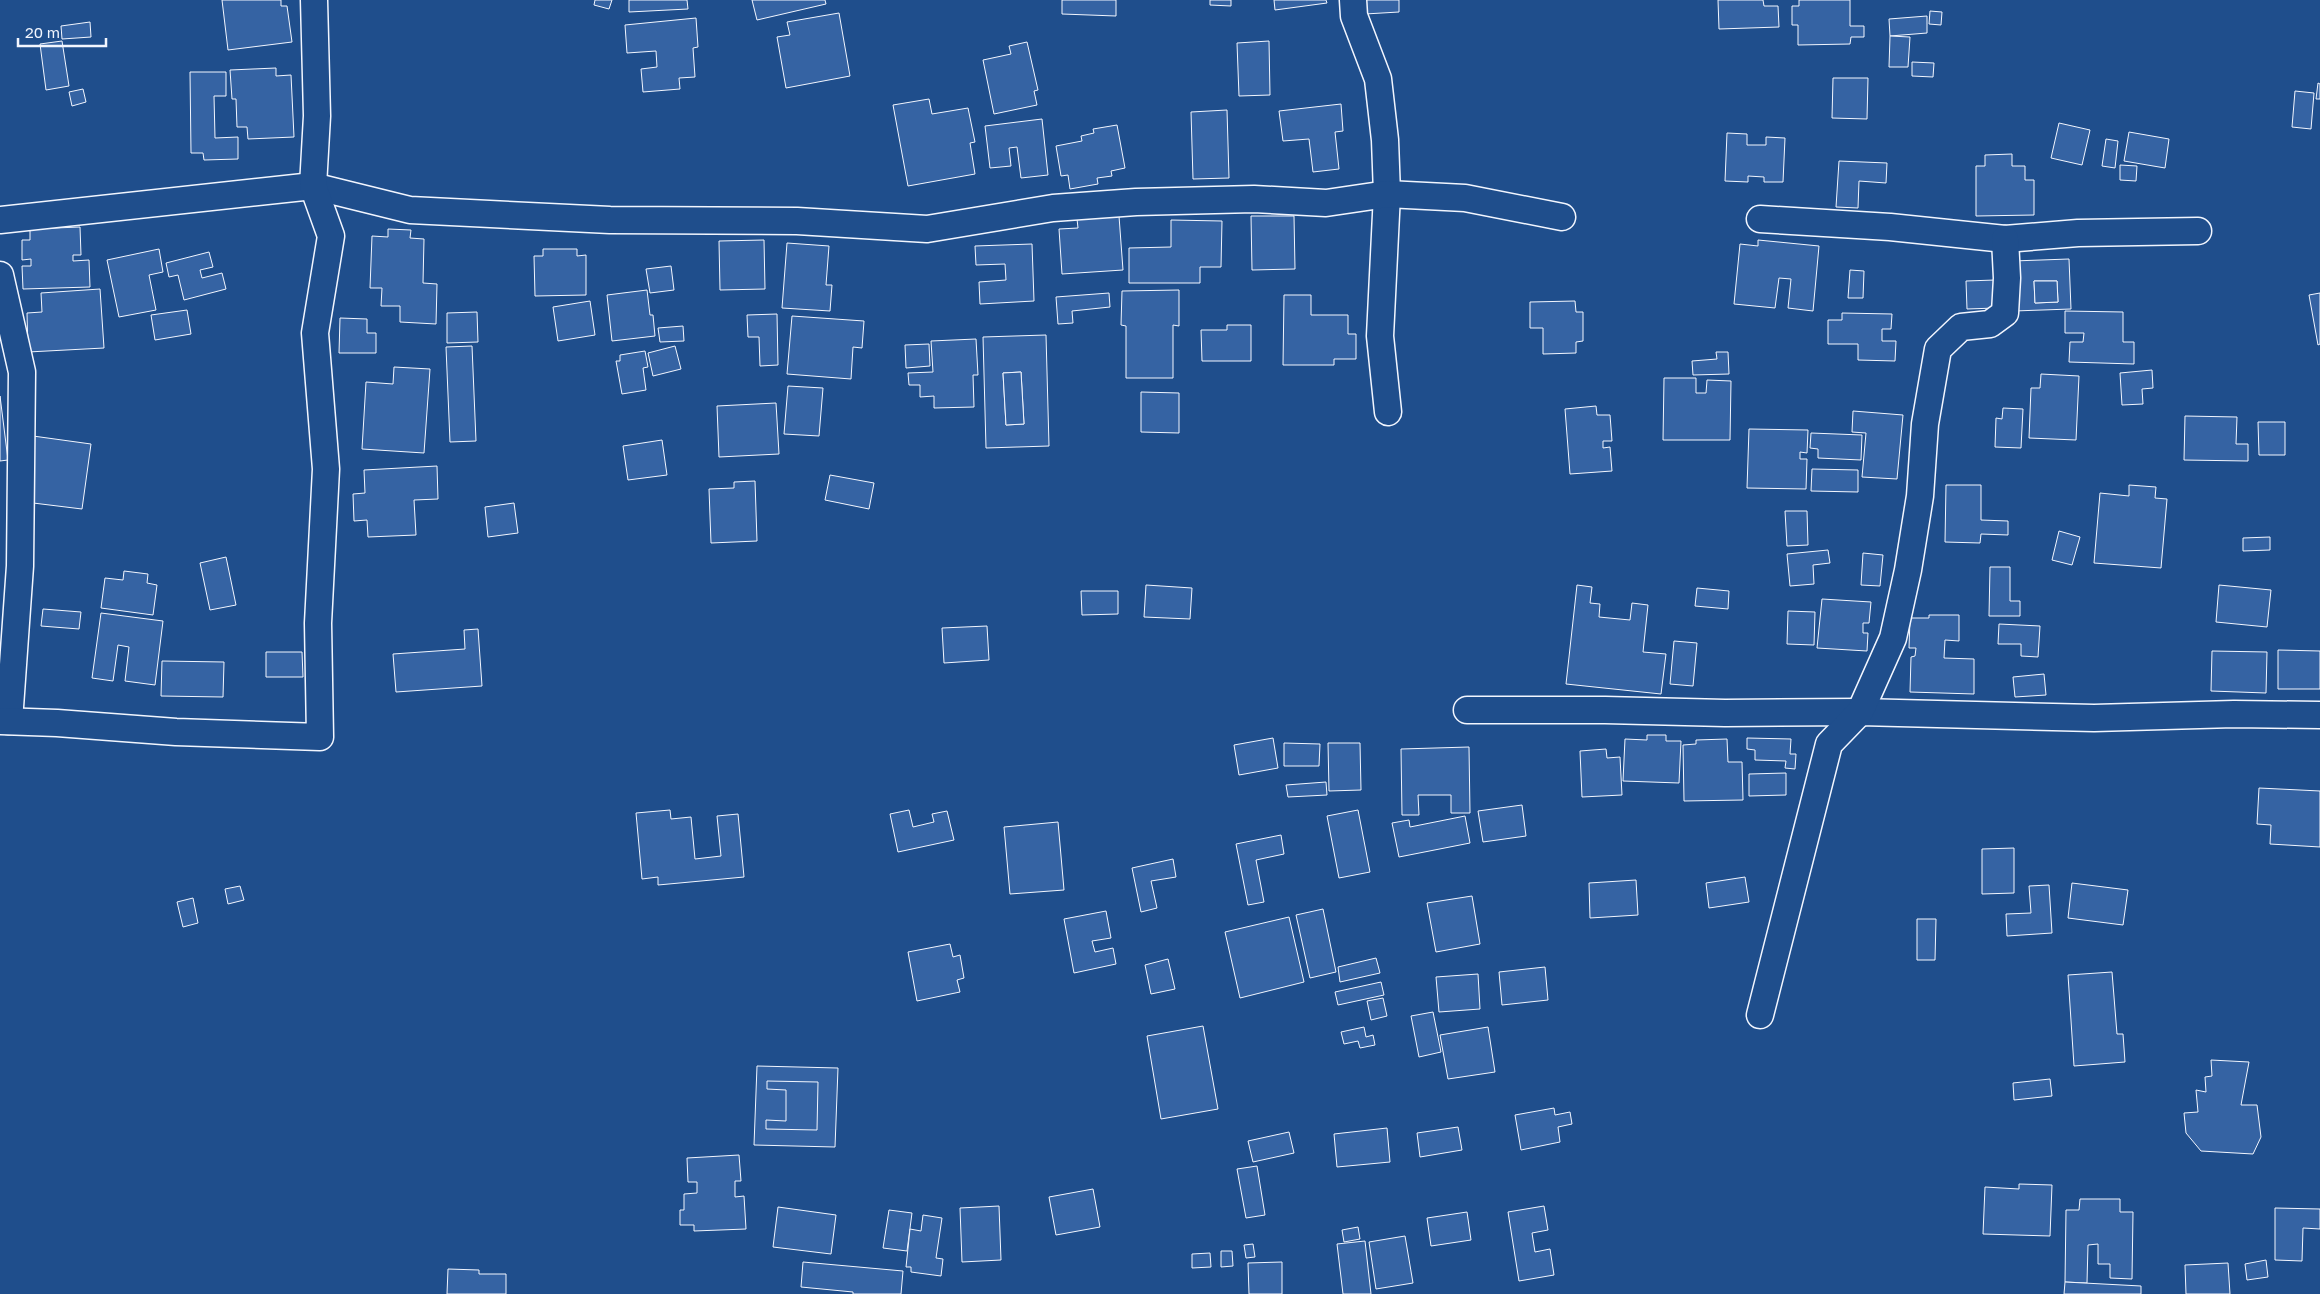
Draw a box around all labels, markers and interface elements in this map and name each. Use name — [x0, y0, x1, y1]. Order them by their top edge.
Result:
scale bar — [18, 15, 105, 47]
text: 20 m — [25, 23, 60, 41]

